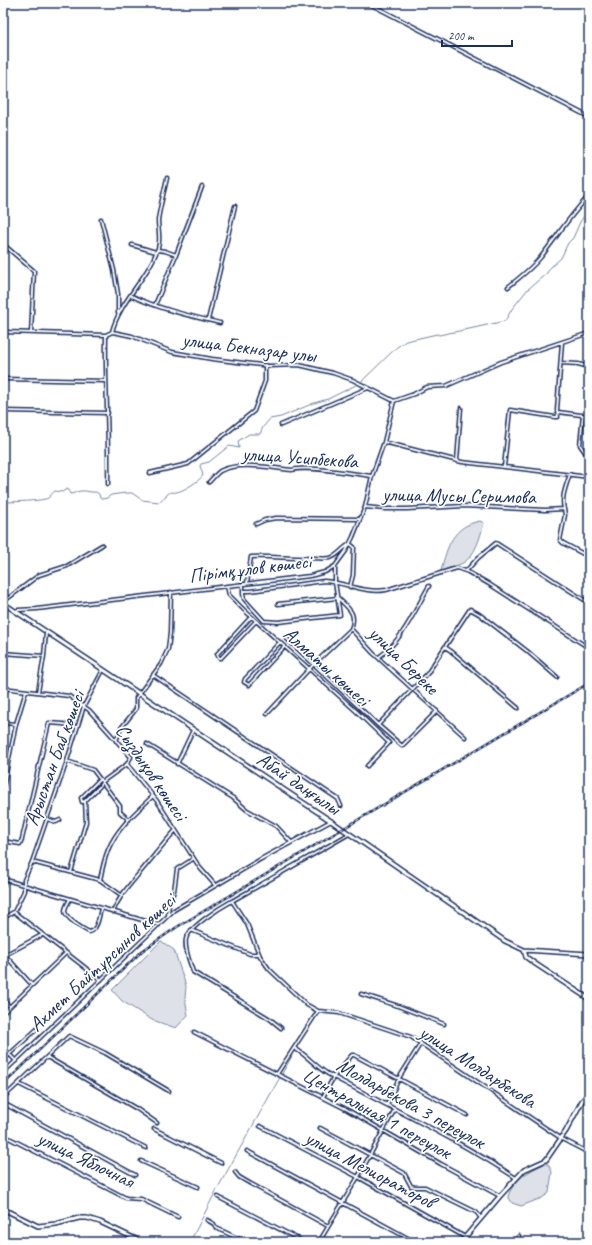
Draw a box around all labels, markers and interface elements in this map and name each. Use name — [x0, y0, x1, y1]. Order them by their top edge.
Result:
scale bar — [442, 22, 512, 48]
text: 200 m — [448, 28, 475, 44]
street label: улица Бекназар улы — [180, 327, 319, 368]
street label: улица Усипбекова — [240, 441, 360, 474]
street label: улица Мусы Серимова — [381, 482, 537, 509]
street label: Пірімқұлов көшесі — [188, 548, 315, 588]
street label: улица Береке — [363, 620, 445, 701]
street label: Алматы көшесі — [278, 621, 377, 713]
street label: Арыстан Баб көшесі — [19, 685, 91, 829]
street label: Сыздықов көшесі — [109, 719, 194, 828]
street label: Абай даңғылы — [252, 746, 346, 821]
street label: Ахмет Байтұрсынов көшесі — [24, 886, 183, 1037]
street label: улица Молдарбекова — [414, 1019, 542, 1114]
street label: Молдарбекова 3 переулок — [332, 1052, 491, 1155]
street label: Центральная 1 переулок — [298, 1062, 457, 1165]
street label: улица Мелиораторов — [300, 1124, 443, 1216]
street label: улица Яблочная — [32, 1125, 140, 1195]

